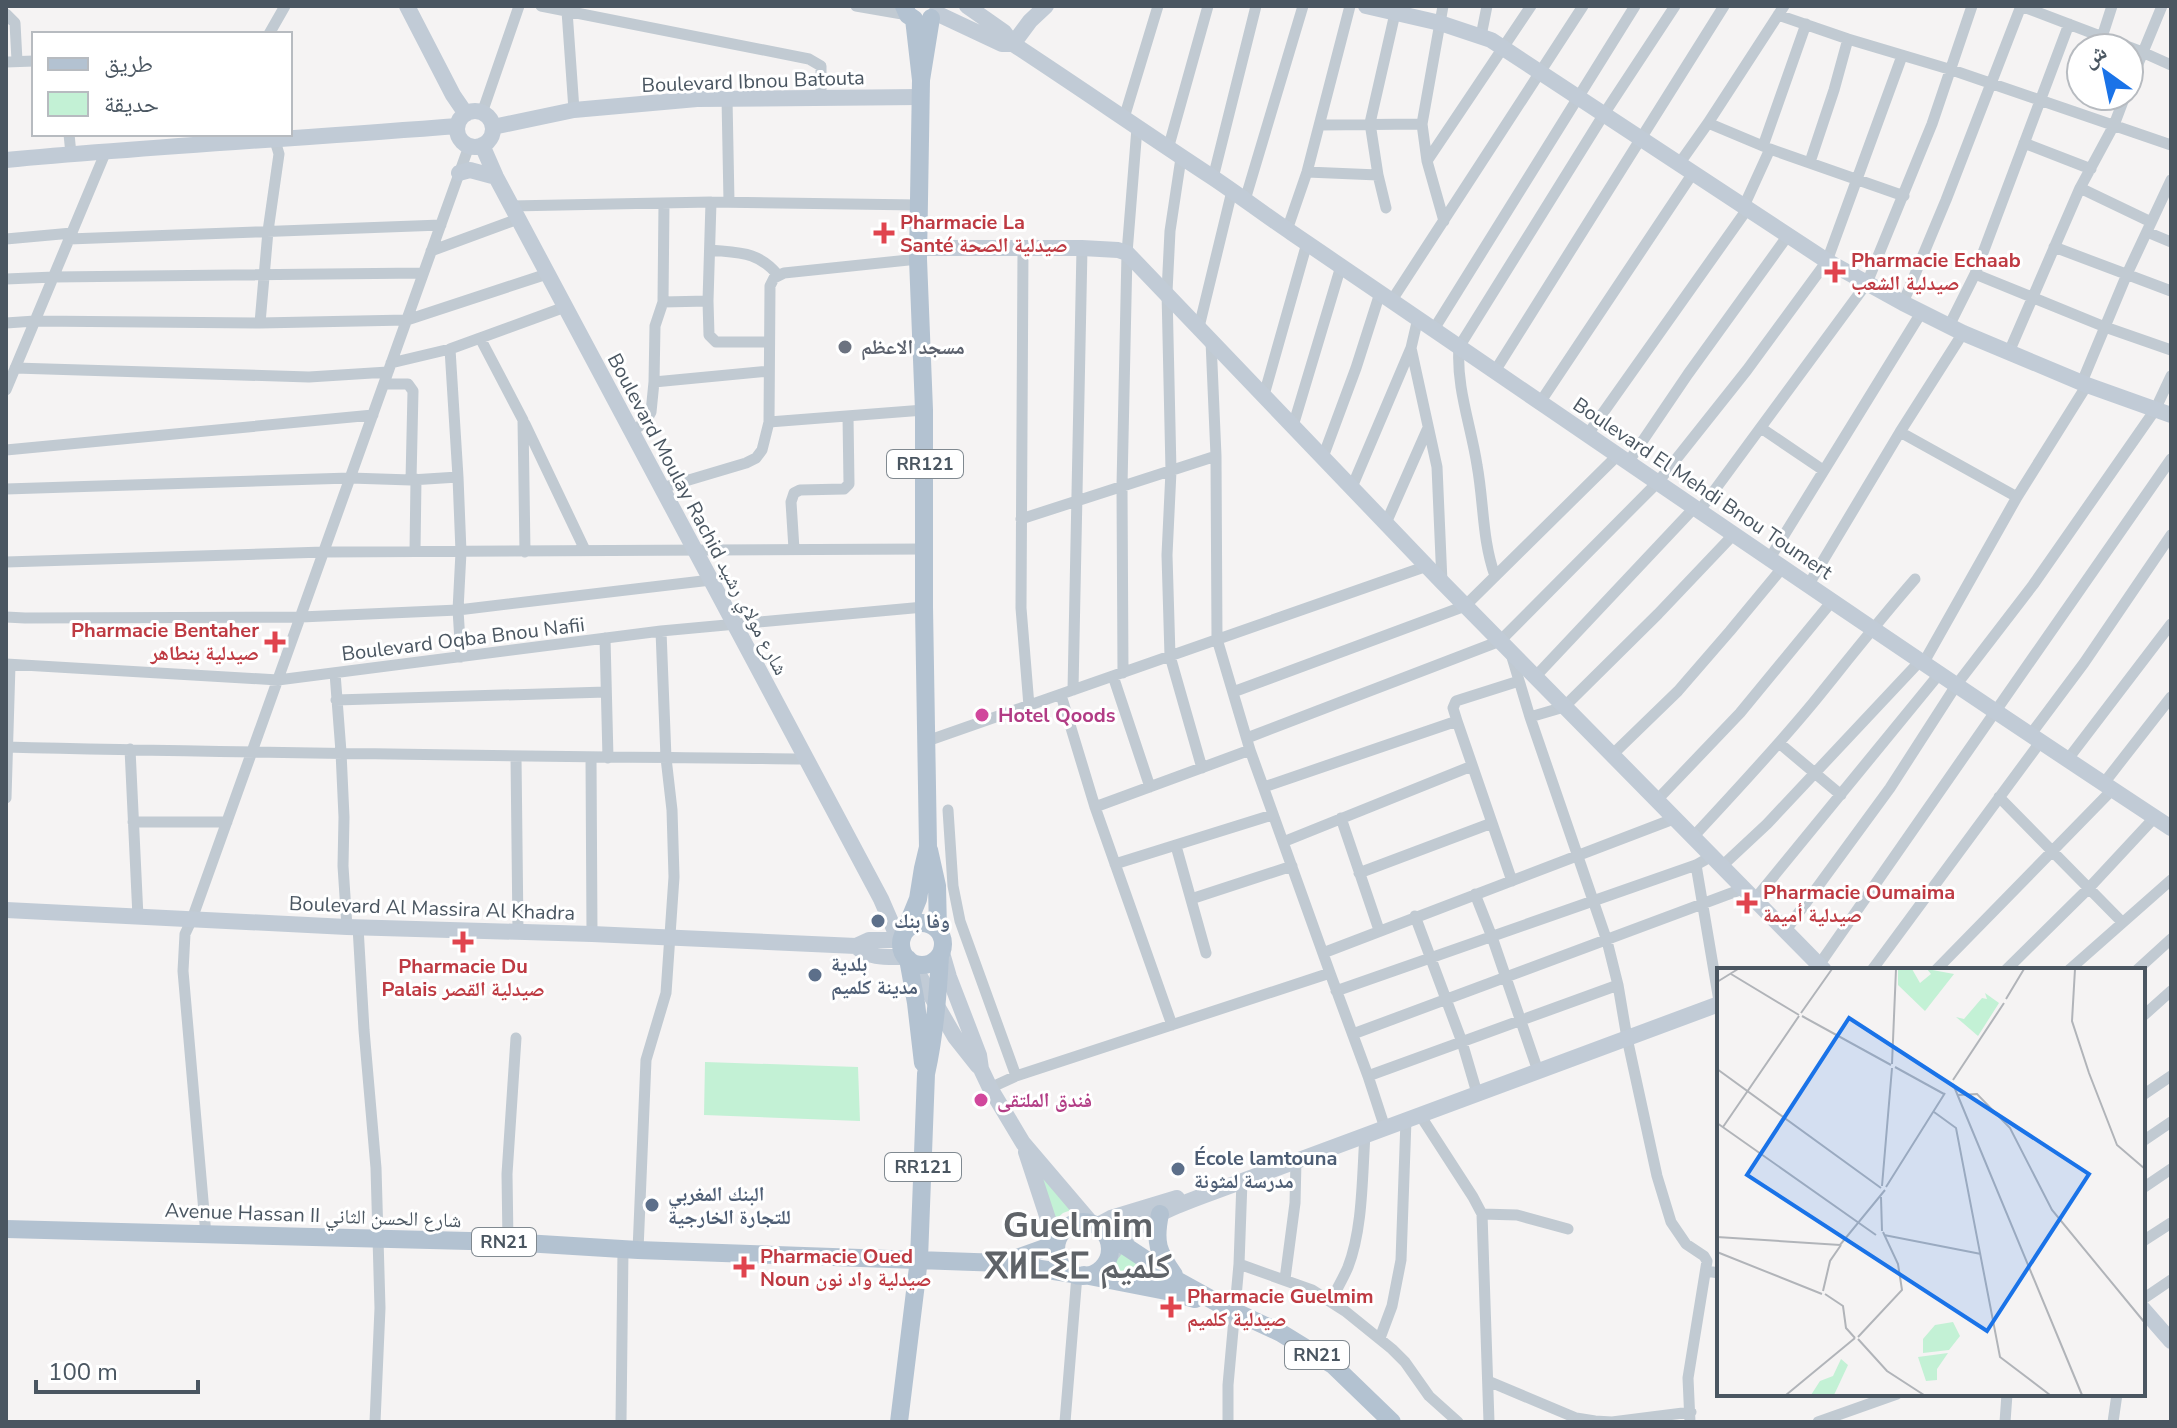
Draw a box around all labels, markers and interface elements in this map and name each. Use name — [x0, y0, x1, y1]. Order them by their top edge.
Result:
legend — [32, 32, 292, 136]
north arrow — [2065, 32, 2145, 112]
text: ش — [2077, 37, 2113, 75]
text: طريق — [104, 48, 153, 80]
street label: Boulevard Ibnou Batouta — [641, 64, 865, 99]
text: حديقة — [104, 88, 159, 120]
place label: Pharmacie La Santé صيدلية الصحة — [900, 209, 1068, 259]
marker: Pharmacie La Santé صيدلية الصحة — [875, 224, 893, 242]
place label: Pharmacie Echaab صيدلية الشعب — [1851, 247, 2021, 297]
marker: Pharmacie Echaab صيدلية الشعب — [1826, 263, 1844, 281]
place label: مسجد الاعظم — [861, 334, 965, 361]
marker: مسجد الاعظم — [836, 338, 854, 356]
street label: Boulevard Moulay Rachid شارع مولاي رشيد — [599, 348, 794, 681]
street label: Boulevard El Mehdi Bnou Toumert — [1568, 391, 1839, 586]
road number: RR121 — [887, 450, 963, 478]
street label: Boulevard Oqba Bnou Nafii — [340, 611, 586, 668]
place label: Pharmacie Bentaher صيدلية بنطاهر — [71, 617, 259, 667]
marker: Pharmacie Bentaher صيدلية بنطاهر — [266, 633, 284, 651]
place label: Hotel Qoods — [998, 702, 1116, 729]
marker: Hotel Qoods — [973, 706, 991, 724]
place label: Pharmacie Oumaima صيدلية أميمة — [1763, 879, 1955, 929]
street label: Boulevard Al Massira Al Khadra — [289, 890, 575, 927]
marker: Pharmacie Oumaima صيدلية أميمة — [1738, 894, 1756, 912]
place label: وفا بنك — [894, 908, 950, 935]
marker: وفا بنك — [869, 912, 887, 930]
marker: Pharmacie Du Palais صيدلية القصر — [454, 933, 472, 951]
place label: بلدية مدينة كلميم — [831, 951, 918, 1001]
place label: Pharmacie Du Palais صيدلية القصر — [381, 953, 545, 1003]
marker: بلدية مدينة كلميم — [806, 966, 824, 984]
inset map — [1717, 968, 2145, 1396]
place label: فندق الملتقى — [997, 1087, 1092, 1114]
marker: فندق الملتقى — [972, 1091, 990, 1109]
place label: École lamtouna مدرسة لمثونة — [1194, 1145, 1337, 1195]
road number: RR121 — [885, 1153, 961, 1181]
marker: École lamtouna مدرسة لمثونة — [1169, 1160, 1187, 1178]
place label: البنك المغربي للتجارة الخارجية — [668, 1181, 791, 1231]
marker: البنك المغربي للتجارة الخارجية — [643, 1196, 661, 1214]
street label: Avenue Hassan II شارع الحسن الثاني — [164, 1197, 462, 1236]
district label: Guelmim ⴳⵍⵎⵉⵎ كلميم — [984, 1201, 1172, 1291]
road number: RN21 — [472, 1228, 536, 1256]
place label: Pharmacie Oued Noun صيدلية واد نون — [760, 1243, 931, 1293]
marker: Pharmacie Oued Noun صيدلية واد نون — [735, 1258, 753, 1276]
place label: Pharmacie Guelmim صيدلية كلميم — [1187, 1283, 1373, 1333]
marker: Pharmacie Guelmim صيدلية كلميم — [1162, 1298, 1180, 1316]
road number: RN21 — [1285, 1341, 1349, 1369]
scale bar — [36, 1344, 198, 1394]
text: 100 m — [48, 1356, 118, 1388]

